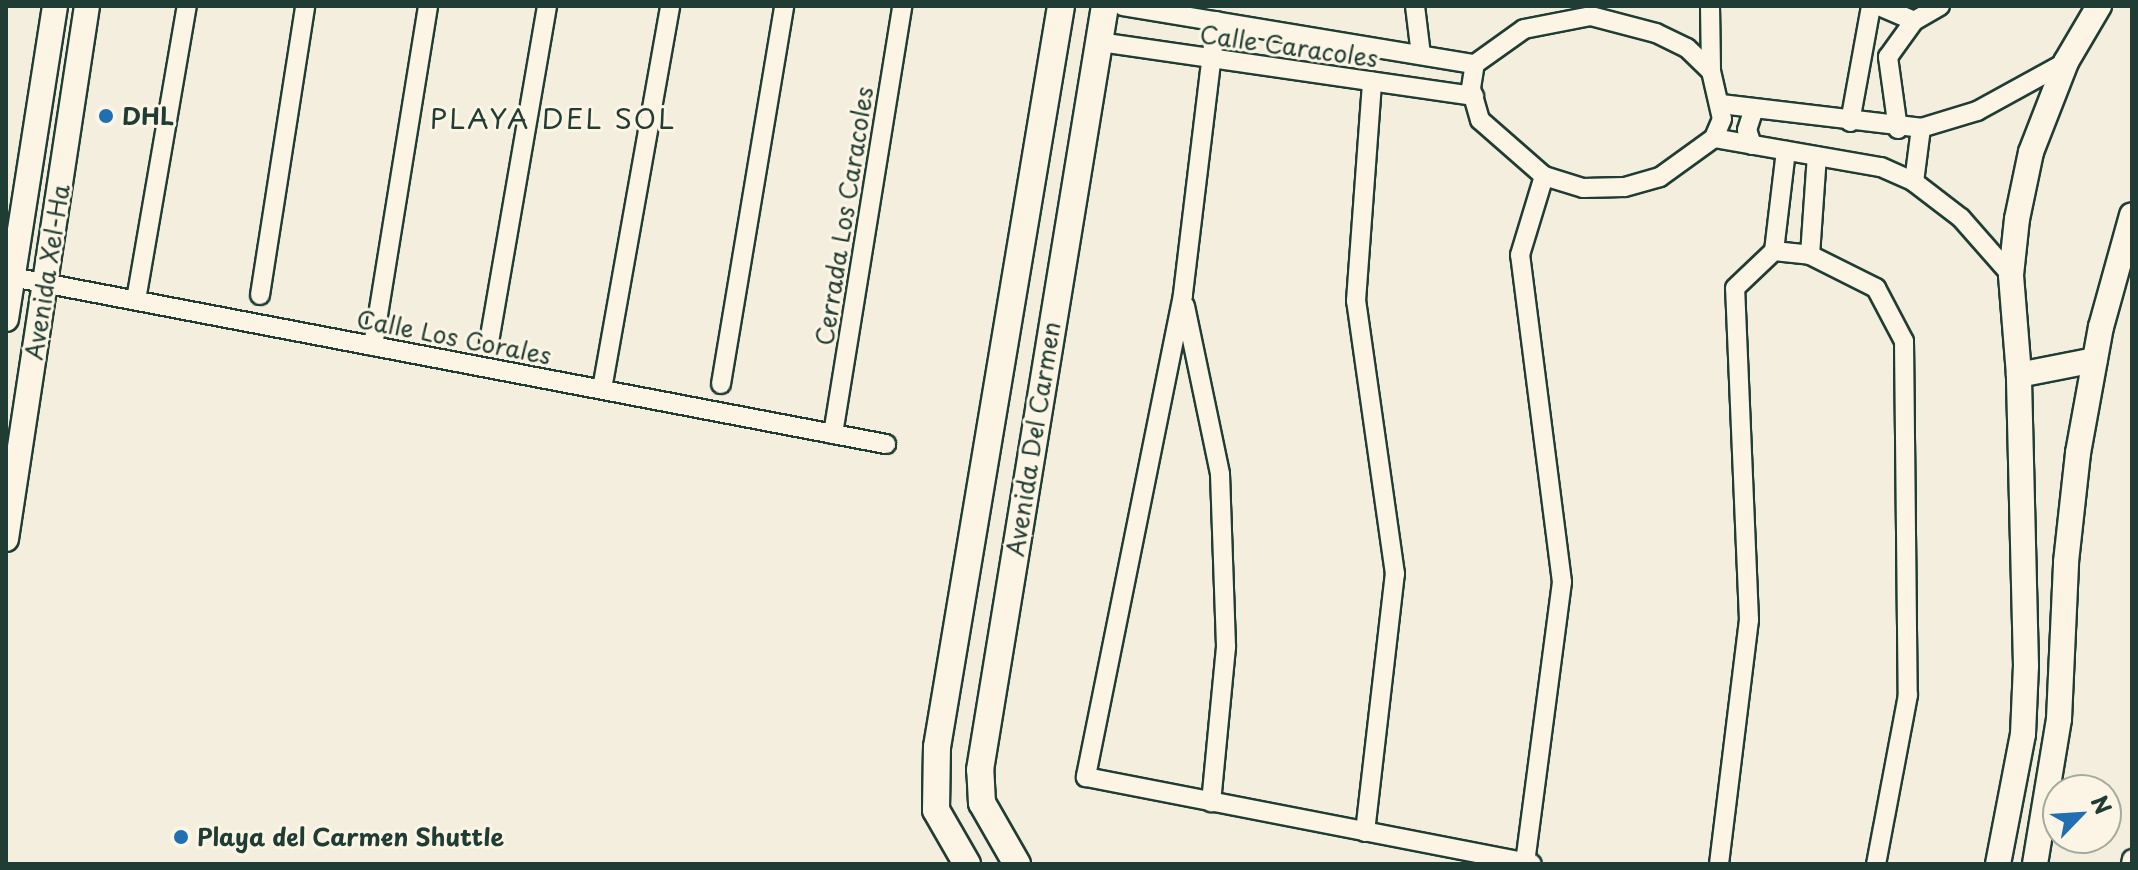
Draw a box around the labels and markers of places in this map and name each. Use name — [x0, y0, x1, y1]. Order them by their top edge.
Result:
place label: DHL — [122, 102, 174, 130]
marker: DHL — [97, 107, 115, 125]
place label: Playa del Carmen Shuttle — [197, 823, 510, 851]
marker: Playa del Carmen Shuttle — [172, 828, 190, 846]

